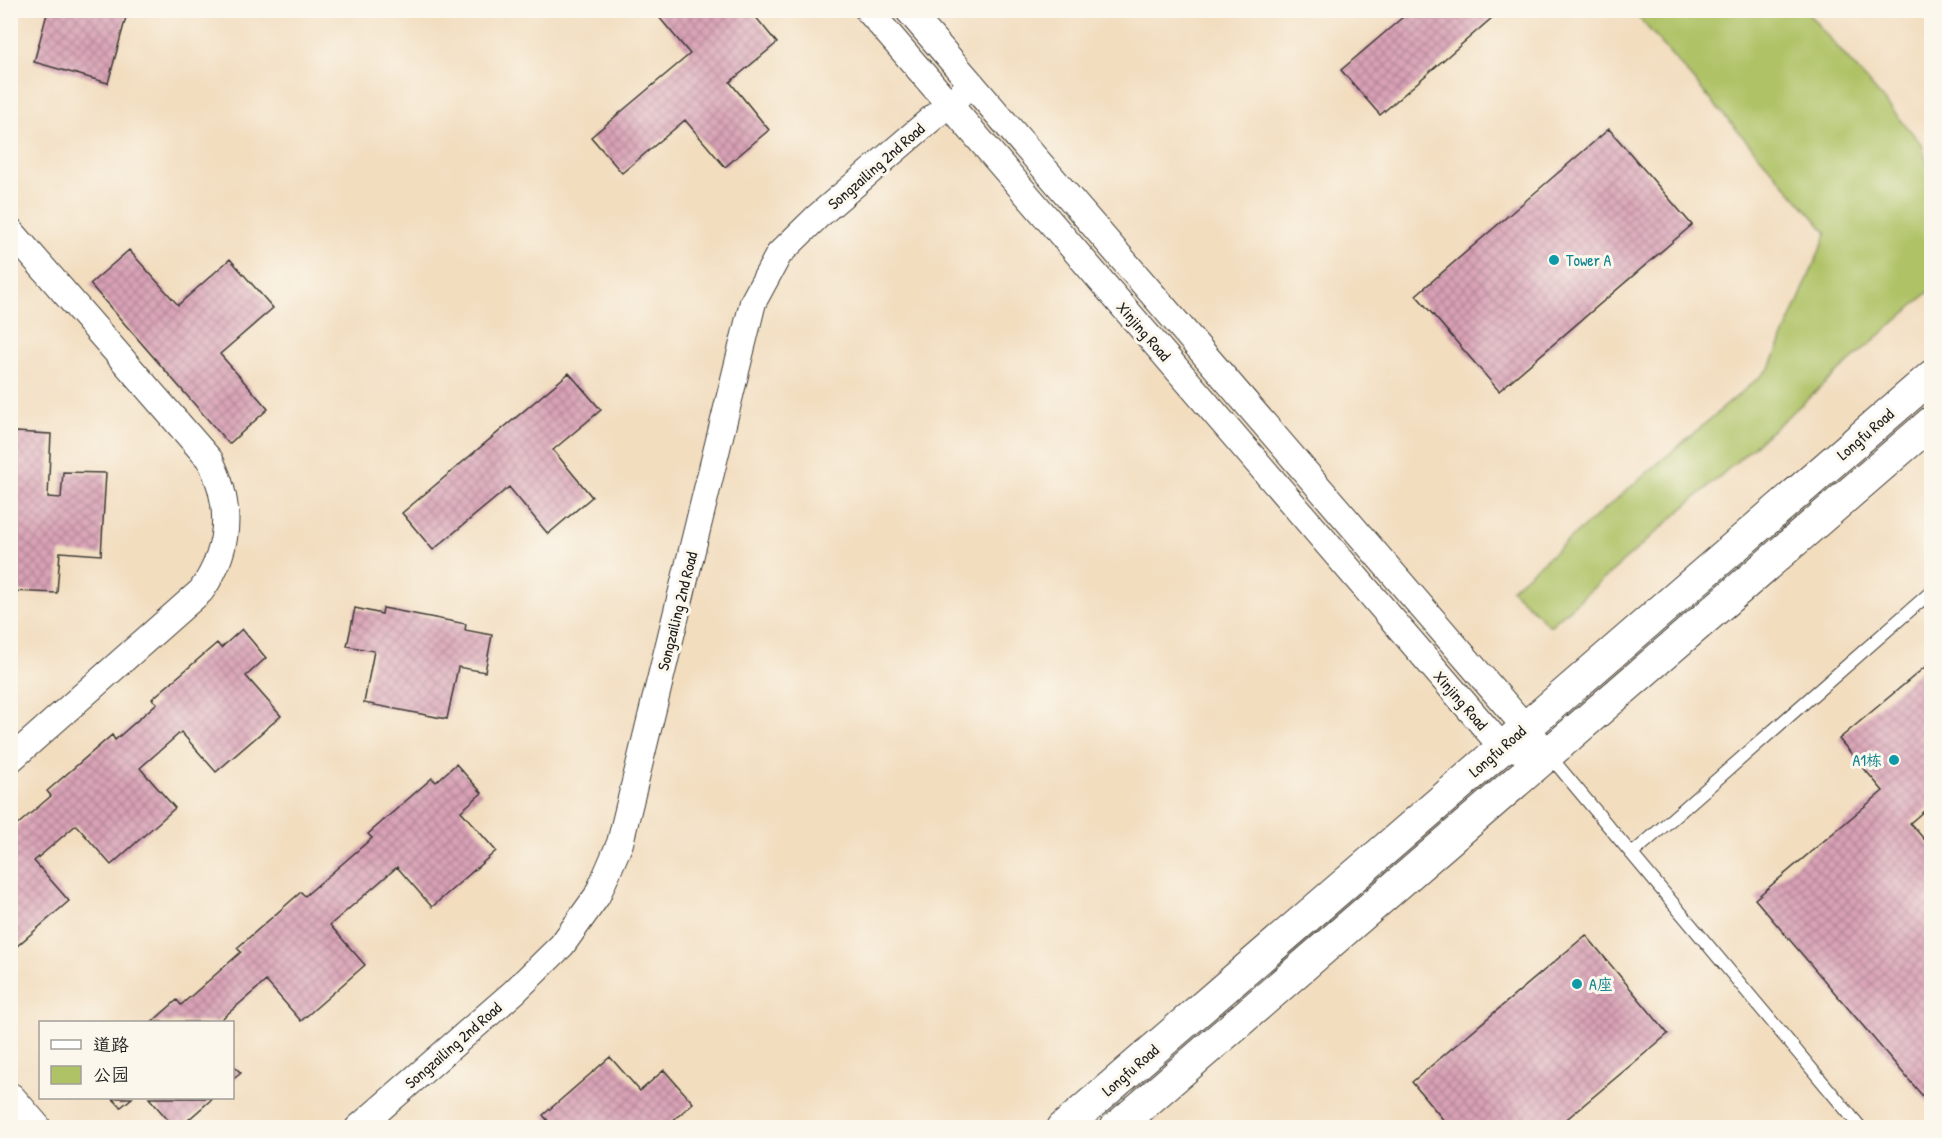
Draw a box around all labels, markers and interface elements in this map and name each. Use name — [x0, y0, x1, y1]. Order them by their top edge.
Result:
street label: Songzailing 2nd Road — [823, 118, 929, 214]
place label: Tower A — [1566, 249, 1612, 271]
marker: Tower A — [1547, 253, 1561, 267]
street label: Xinjing Road — [1112, 297, 1176, 365]
street label: Longfu Road — [1832, 403, 1898, 465]
street label: Songzailing 2nd Road — [652, 549, 702, 673]
street label: Xinjing Road — [1429, 666, 1493, 734]
street label: Longfu Road — [1464, 720, 1530, 782]
place label: A1栋 — [1852, 749, 1882, 771]
marker: A1栋 — [1887, 753, 1901, 767]
place label: A座 — [1589, 973, 1613, 995]
marker: A座 — [1570, 977, 1584, 991]
street label: Songzailing 2nd Road — [400, 997, 506, 1093]
legend — [39, 1021, 234, 1099]
text: 道路 — [93, 1032, 129, 1057]
street label: Longfu Road — [1097, 1039, 1163, 1101]
text: 公园 — [93, 1062, 129, 1087]

